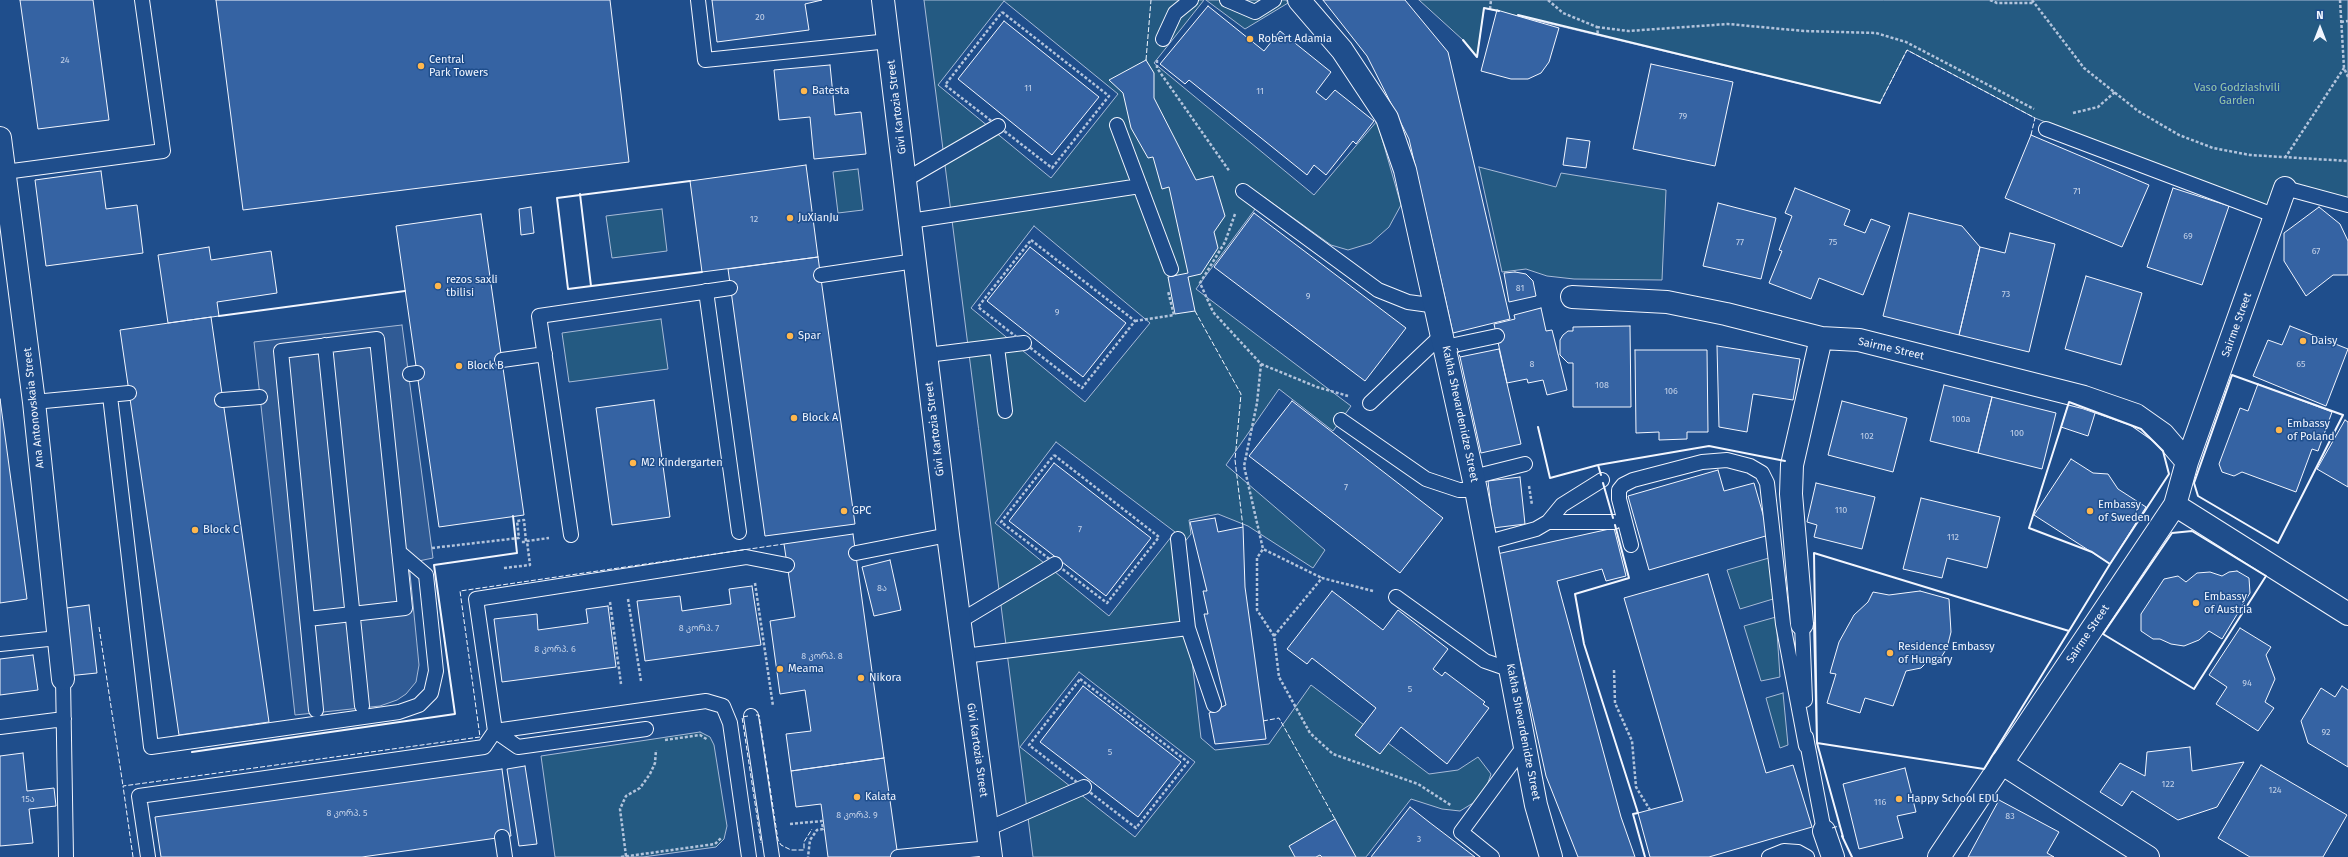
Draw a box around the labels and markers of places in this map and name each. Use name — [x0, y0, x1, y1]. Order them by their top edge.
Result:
place label: Robert Adamia — [1258, 32, 1332, 46]
marker: Robert Adamia — [1245, 34, 1255, 44]
place label: Central Park Towers — [429, 53, 488, 79]
marker: Central Park Towers — [416, 61, 426, 71]
place label: Batesta — [812, 84, 849, 98]
marker: Batesta — [799, 86, 809, 96]
place label: JuXianJu — [798, 211, 839, 225]
marker: JuXianJu — [785, 213, 795, 223]
place label: rezos saxli tbilisi — [446, 273, 498, 299]
marker: rezos saxli tbilisi — [433, 281, 443, 291]
place label: Spar — [798, 329, 821, 343]
marker: Spar — [785, 331, 795, 341]
place label: Daisy — [2311, 334, 2337, 348]
marker: Daisy — [2298, 336, 2308, 346]
place label: Block B — [467, 359, 504, 373]
marker: Block B — [454, 361, 464, 371]
place label: Block A — [802, 411, 838, 425]
marker: Block A — [789, 413, 799, 423]
place label: Embassy of Poland — [2287, 417, 2335, 443]
marker: Embassy of Poland — [2274, 425, 2284, 435]
place label: M2 Kindergarten — [641, 456, 723, 470]
marker: M2 Kindergarten — [628, 458, 638, 468]
place label: Embassy of Sweden — [2098, 498, 2150, 524]
place label: GPC — [852, 504, 871, 518]
marker: GPC — [839, 506, 849, 516]
marker: Embassy of Sweden — [2085, 506, 2095, 516]
place label: Block C — [203, 523, 239, 537]
marker: Block C — [190, 525, 200, 535]
place label: Embassy of Austria — [2204, 590, 2252, 616]
marker: Embassy of Austria — [2191, 598, 2201, 608]
place label: Residence Embassy of Hungary — [1898, 640, 1995, 666]
marker: Residence Embassy of Hungary — [1885, 648, 1895, 658]
place label: Meama — [788, 662, 824, 676]
marker: Meama — [775, 664, 785, 674]
place label: Nikora — [869, 671, 901, 685]
marker: Nikora — [856, 673, 866, 683]
place label: Kalata — [865, 790, 896, 804]
marker: Kalata — [852, 792, 862, 802]
place label: Happy School EDU — [1907, 792, 1999, 806]
marker: Happy School EDU — [1894, 794, 1904, 804]

